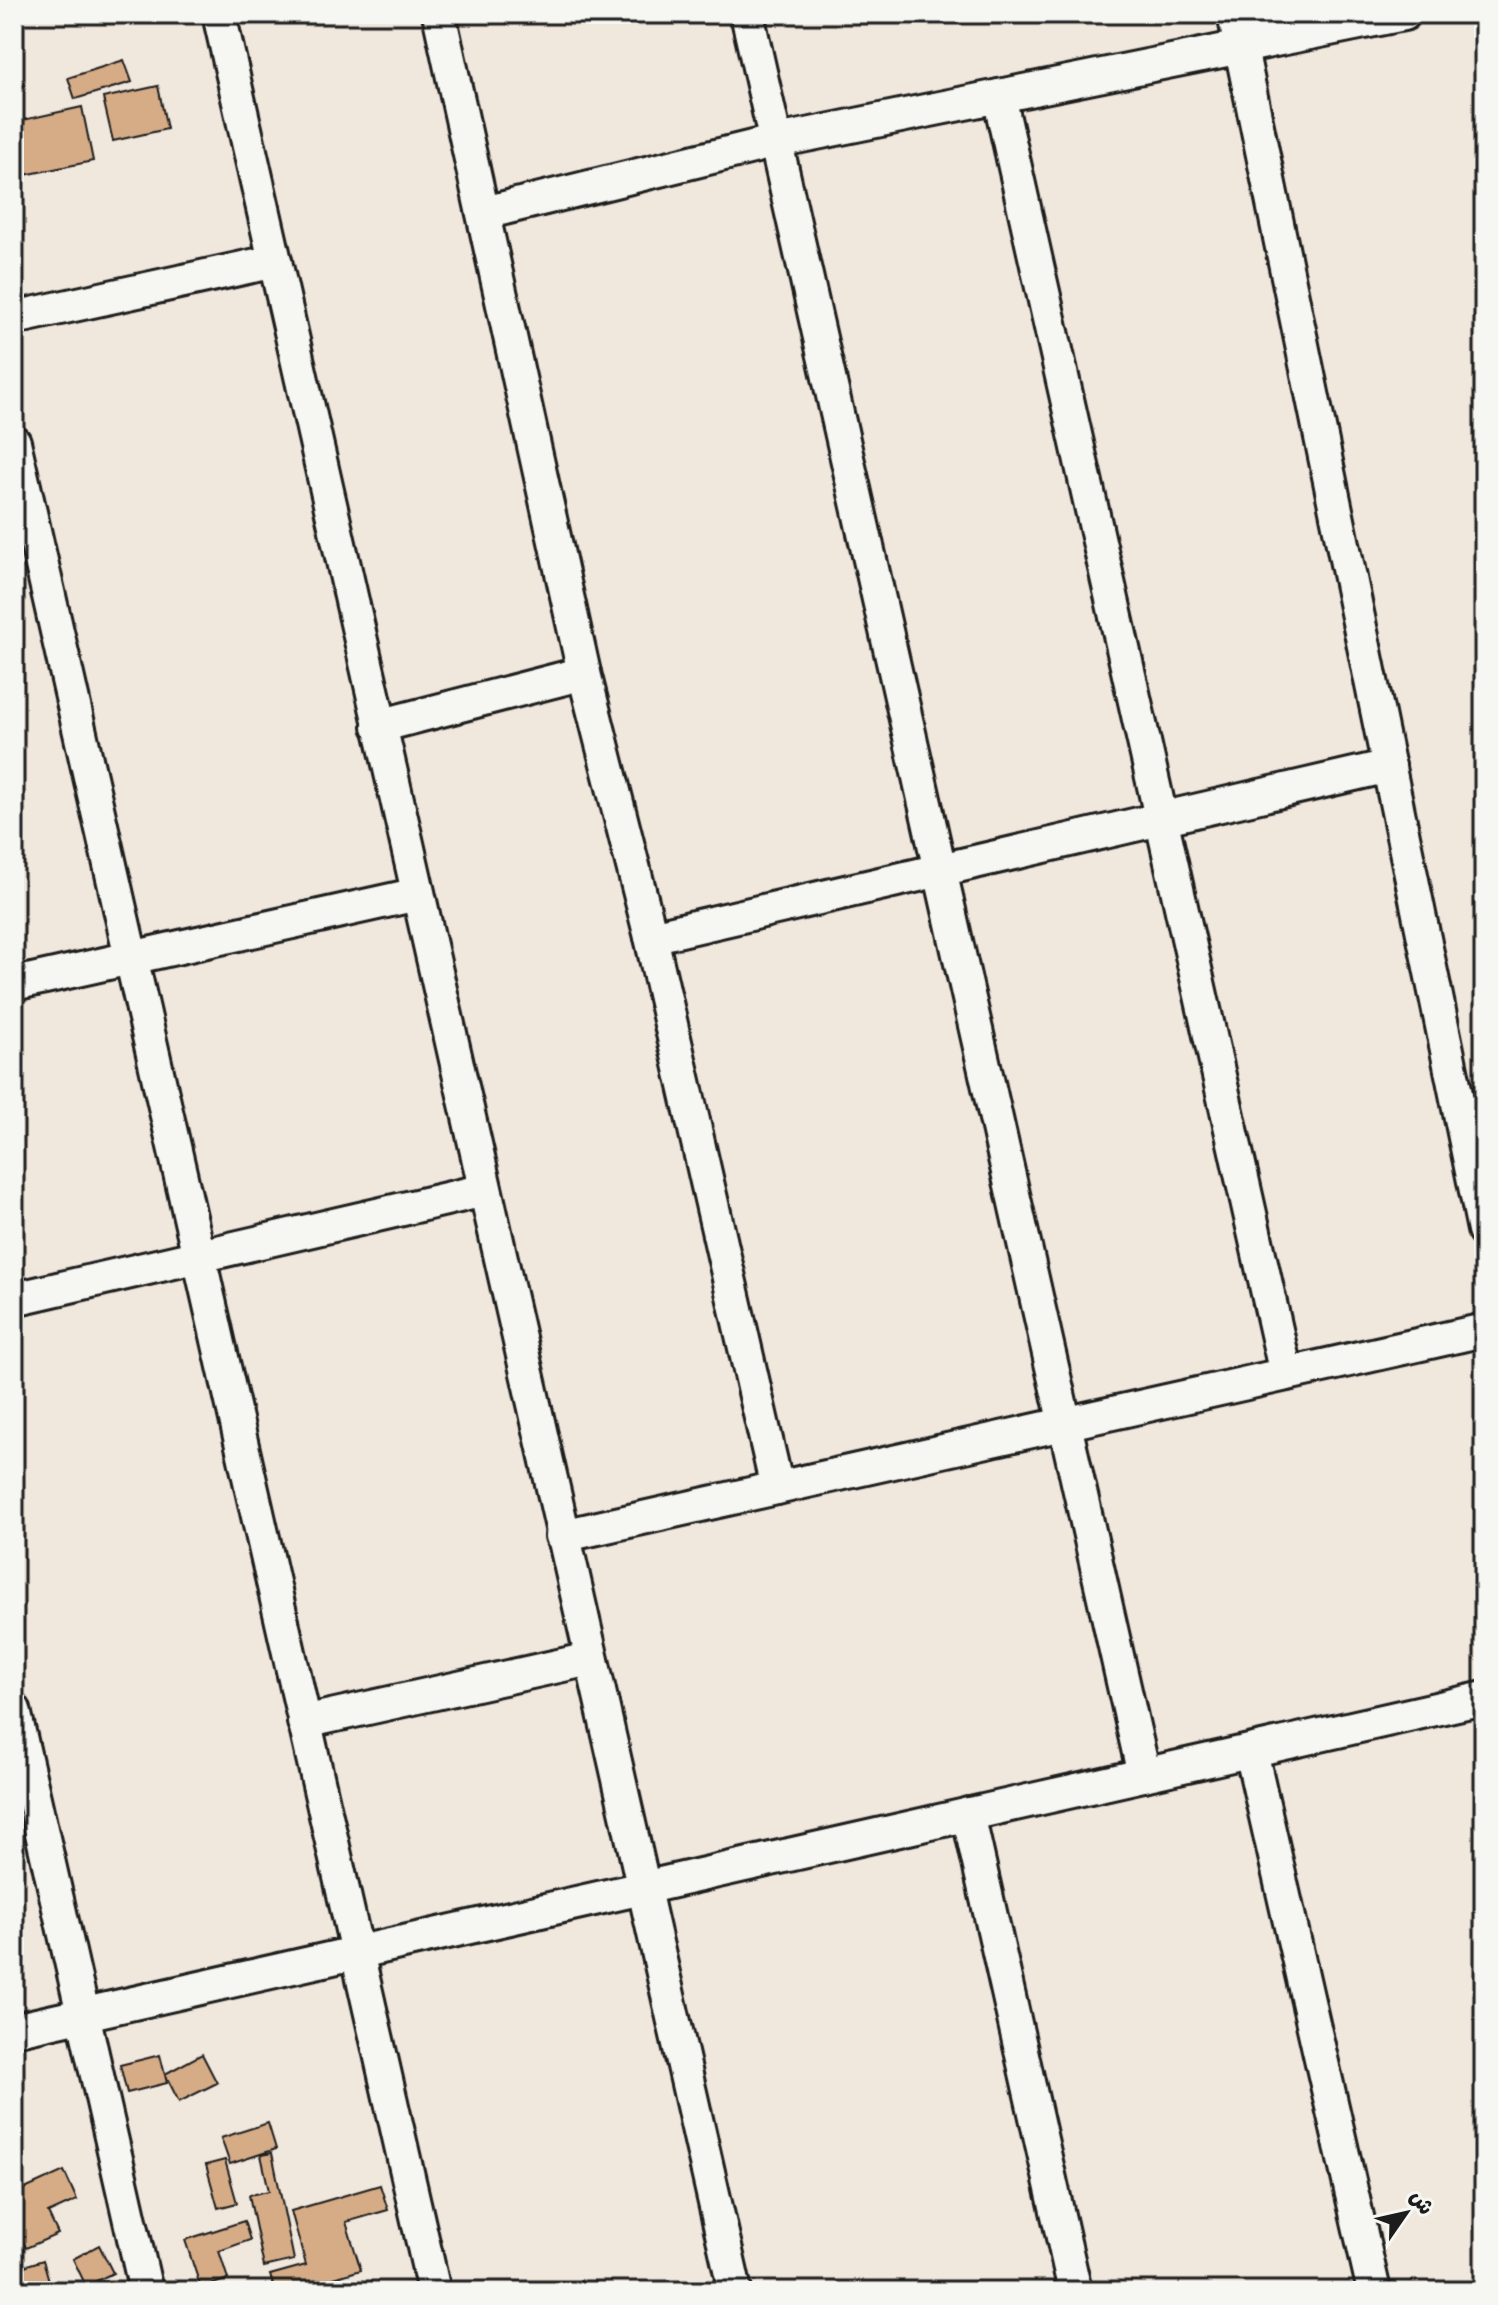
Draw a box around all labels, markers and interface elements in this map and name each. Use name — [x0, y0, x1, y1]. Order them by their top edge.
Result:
north arrow — [1366, 2173, 1446, 2253]
text: ش — [1403, 2185, 1439, 2220]

